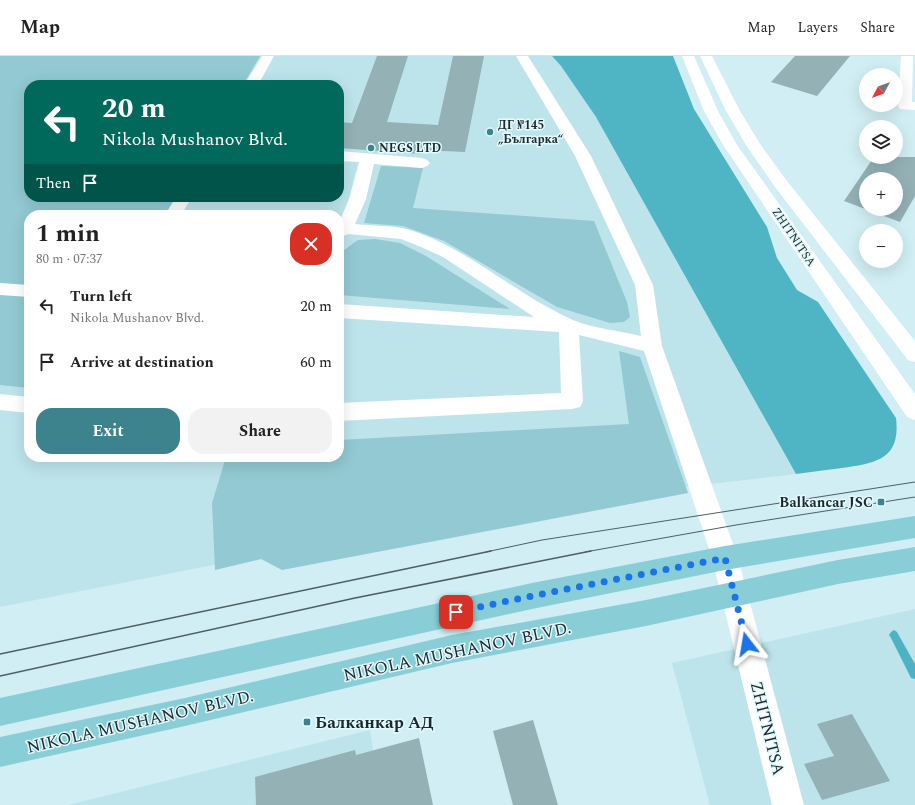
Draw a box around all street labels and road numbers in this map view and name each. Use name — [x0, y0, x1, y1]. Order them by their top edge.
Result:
street label: ZHITNITSA — [767, 204, 820, 271]
street label: NIKOLA MUSHANOV BLVD. — [341, 615, 573, 689]
street label: ZHITNITSA — [743, 679, 791, 778]
street label: NIKOLA MUSHANOV BLVD. — [24, 683, 256, 761]

